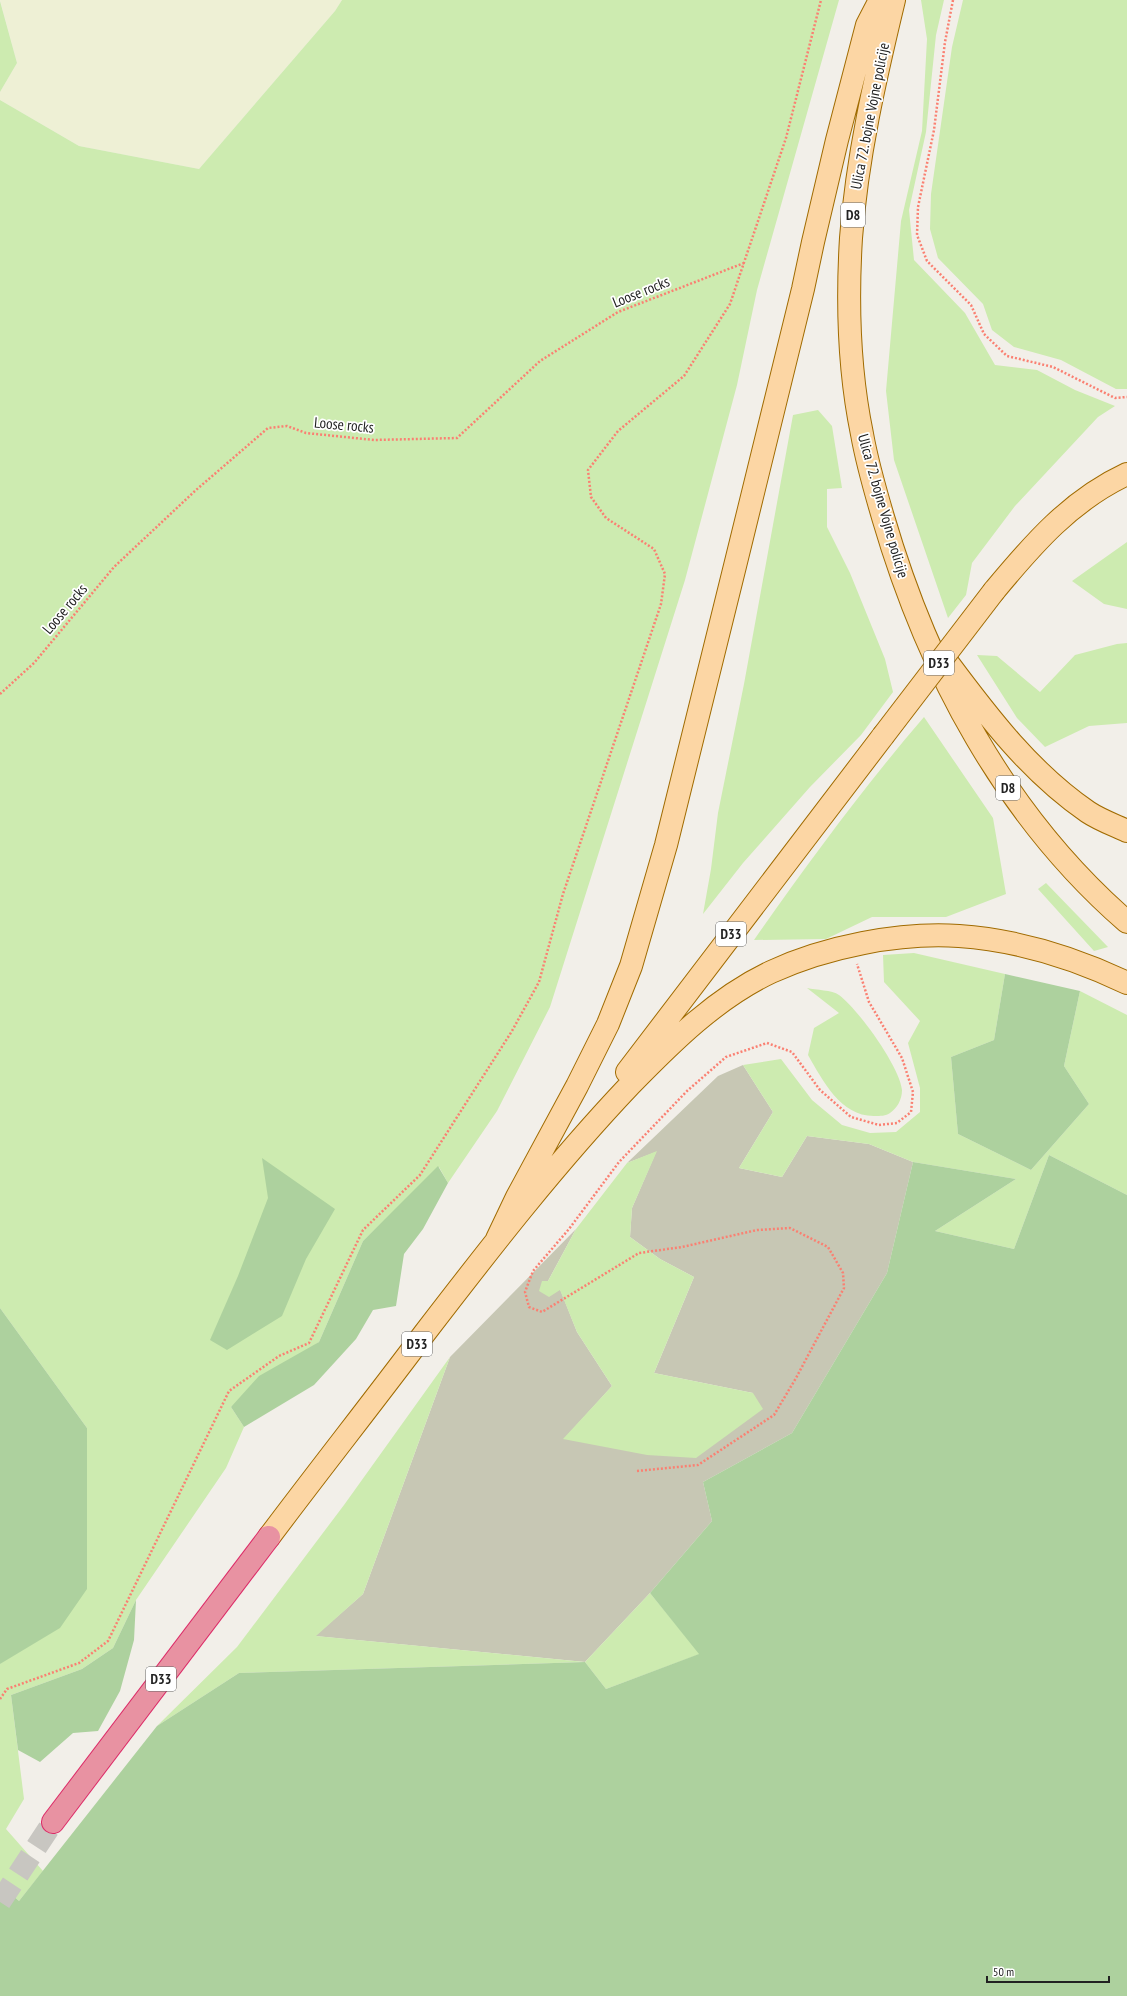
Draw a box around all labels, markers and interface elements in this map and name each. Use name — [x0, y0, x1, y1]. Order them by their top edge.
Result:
street label: Ulica 72. bojne Vojne policije — [846, 41, 893, 191]
road number: D8 — [841, 203, 865, 227]
street label: Loose rocks — [610, 272, 672, 312]
street label: Loose rocks — [313, 412, 375, 437]
street label: Ulica 72. bojne Vojne policije — [854, 432, 913, 580]
street label: Loose rocks — [38, 580, 91, 638]
road number: D33 — [924, 651, 954, 675]
road number: D8 — [996, 776, 1020, 800]
road number: D33 — [716, 922, 746, 946]
road number: D33 — [402, 1332, 432, 1356]
road number: D33 — [146, 1667, 176, 1691]
scale bar — [987, 1958, 1109, 1984]
text: 50 m — [993, 1964, 1014, 1979]

